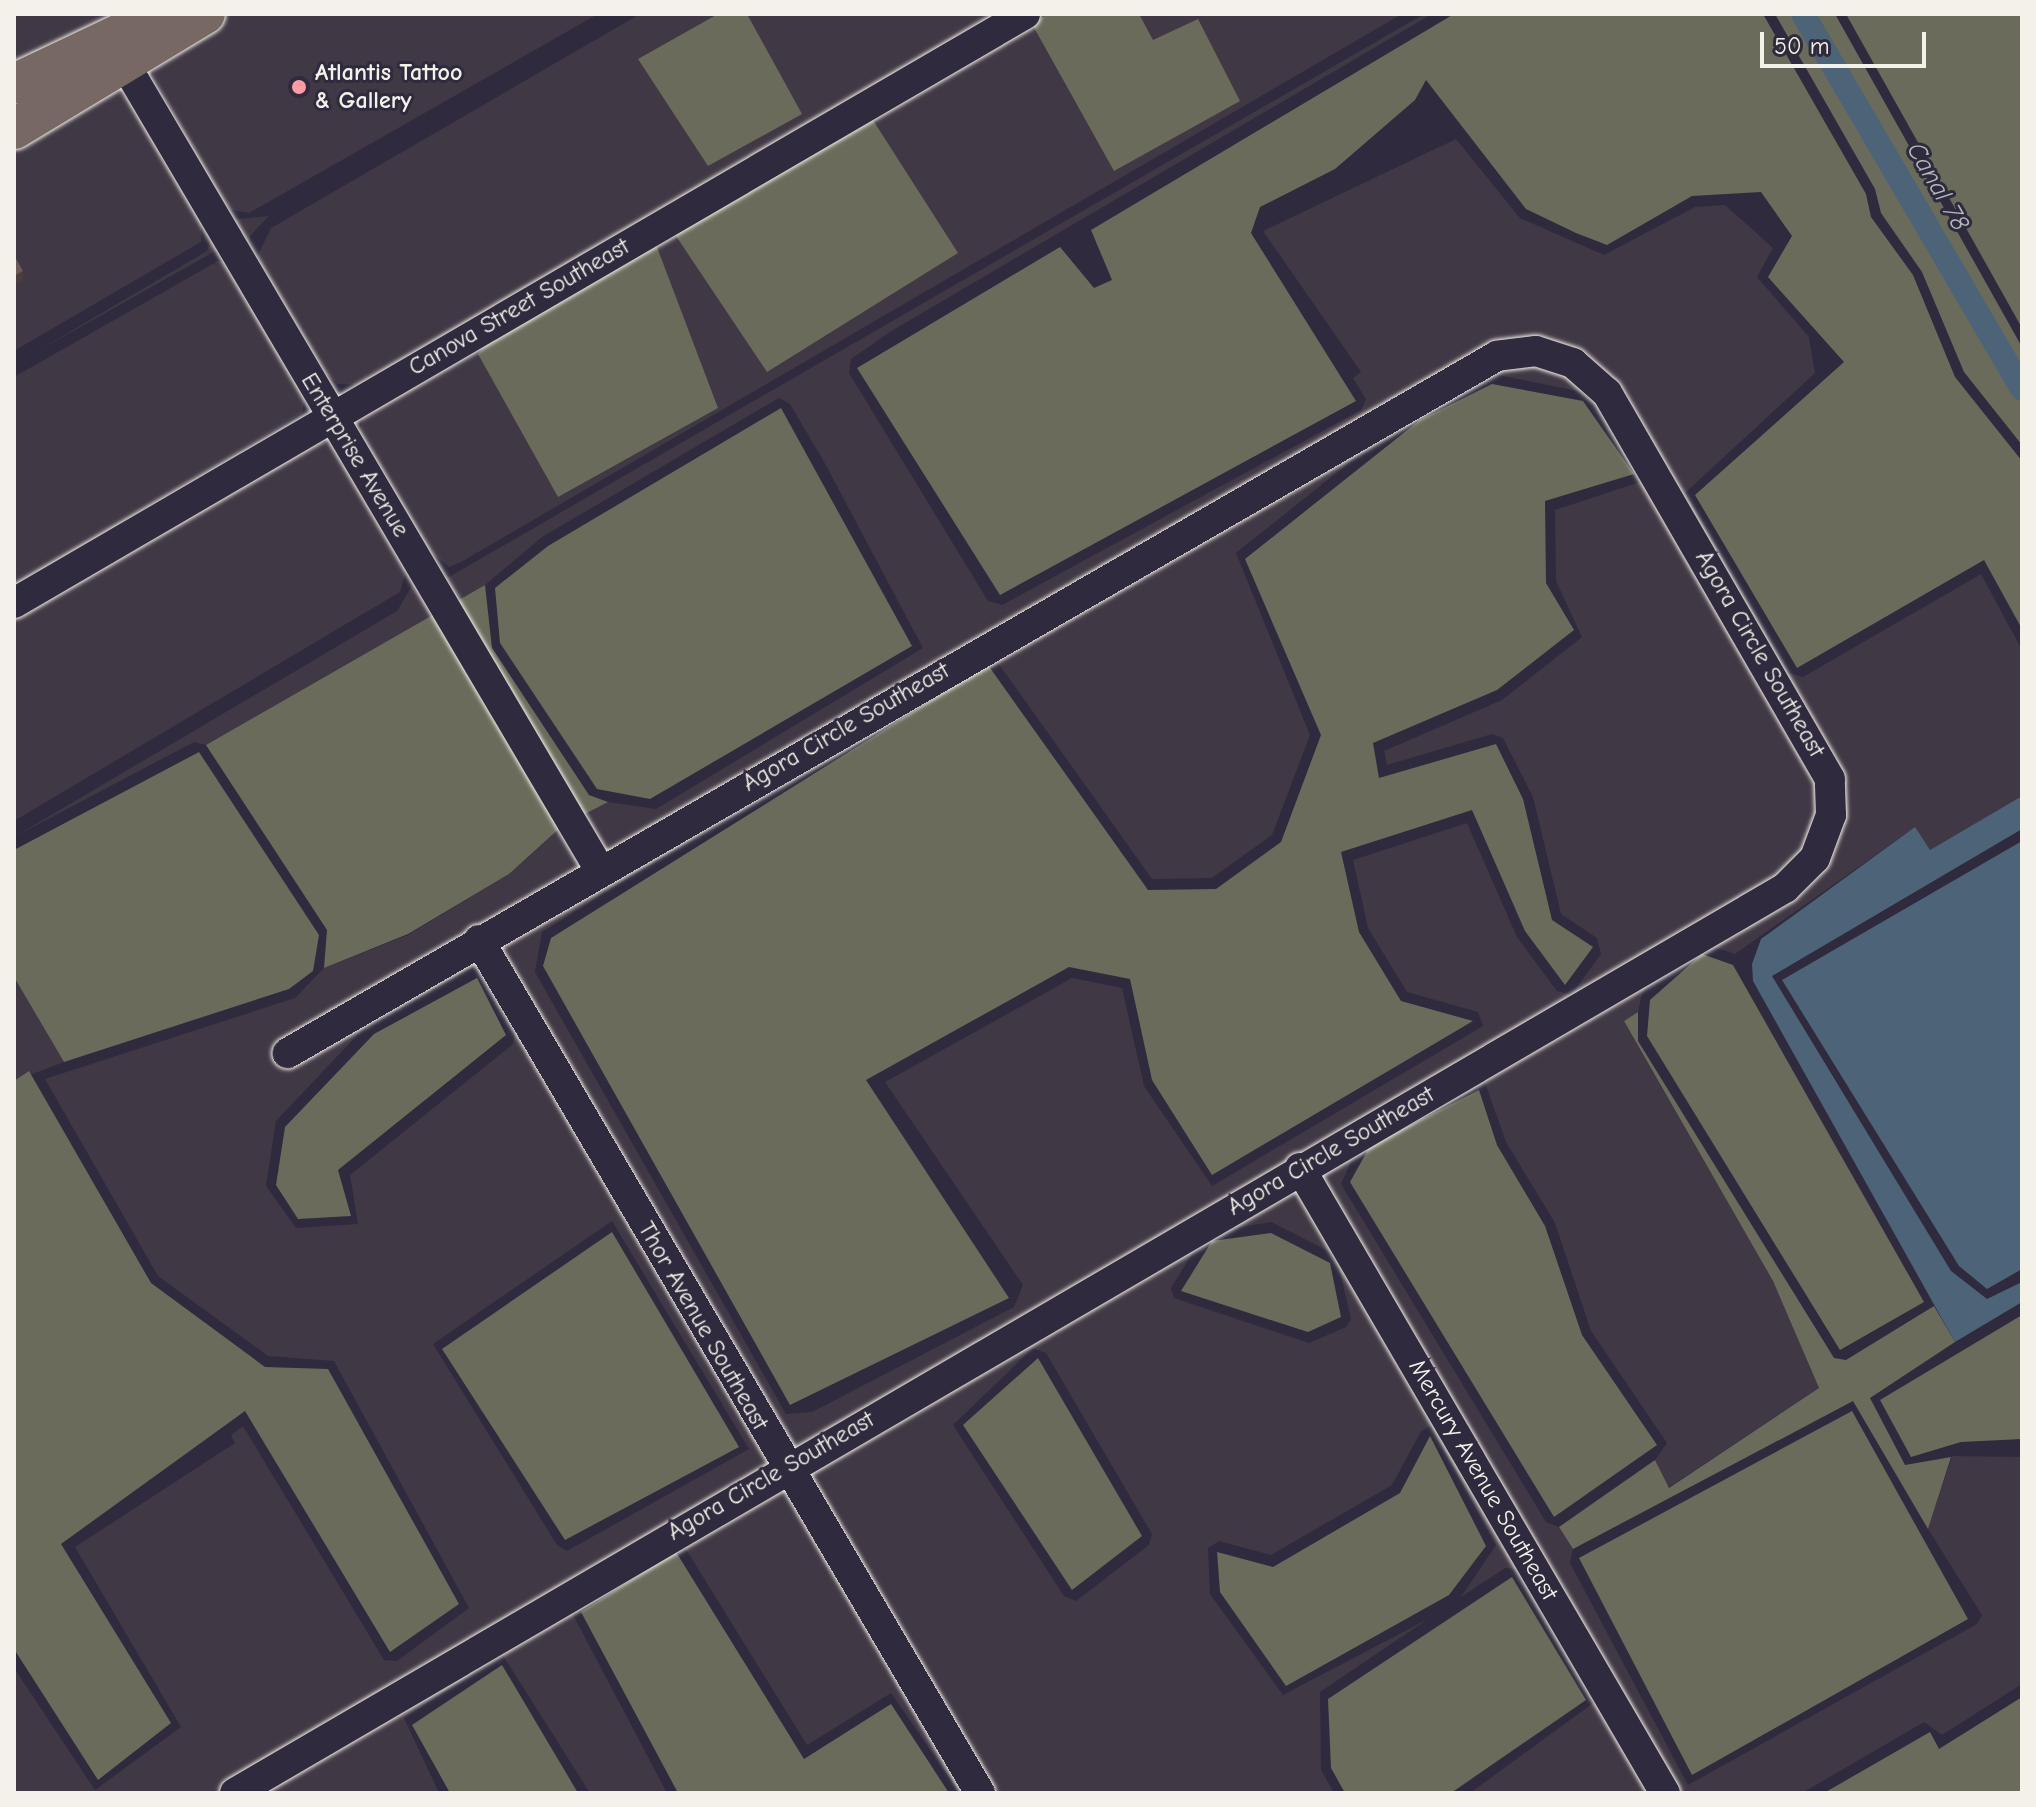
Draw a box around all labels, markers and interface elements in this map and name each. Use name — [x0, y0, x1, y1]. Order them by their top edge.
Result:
scale bar — [1764, 16, 1930, 66]
text: 50 m — [1774, 32, 1830, 60]
place label: Atlantis Tattoo & Gallery — [315, 59, 462, 115]
marker: Atlantis Tattoo & Gallery — [290, 78, 308, 96]
water label: Canal 78 — [1899, 137, 1975, 237]
street label: Canova Street Southeast — [404, 232, 634, 382]
street label: Enterprise Avenue — [295, 368, 415, 542]
street label: Agora Circle Southeast — [1689, 546, 1831, 762]
street label: Agora Circle Southeast — [738, 656, 954, 798]
street label: Agora Circle Southeast — [1223, 1080, 1439, 1222]
street label: Thor Avenue Southeast — [632, 1217, 774, 1435]
street label: Mercury Avenue Southeast — [1402, 1354, 1564, 1606]
street label: Agora Circle Southeast — [663, 1405, 879, 1547]

